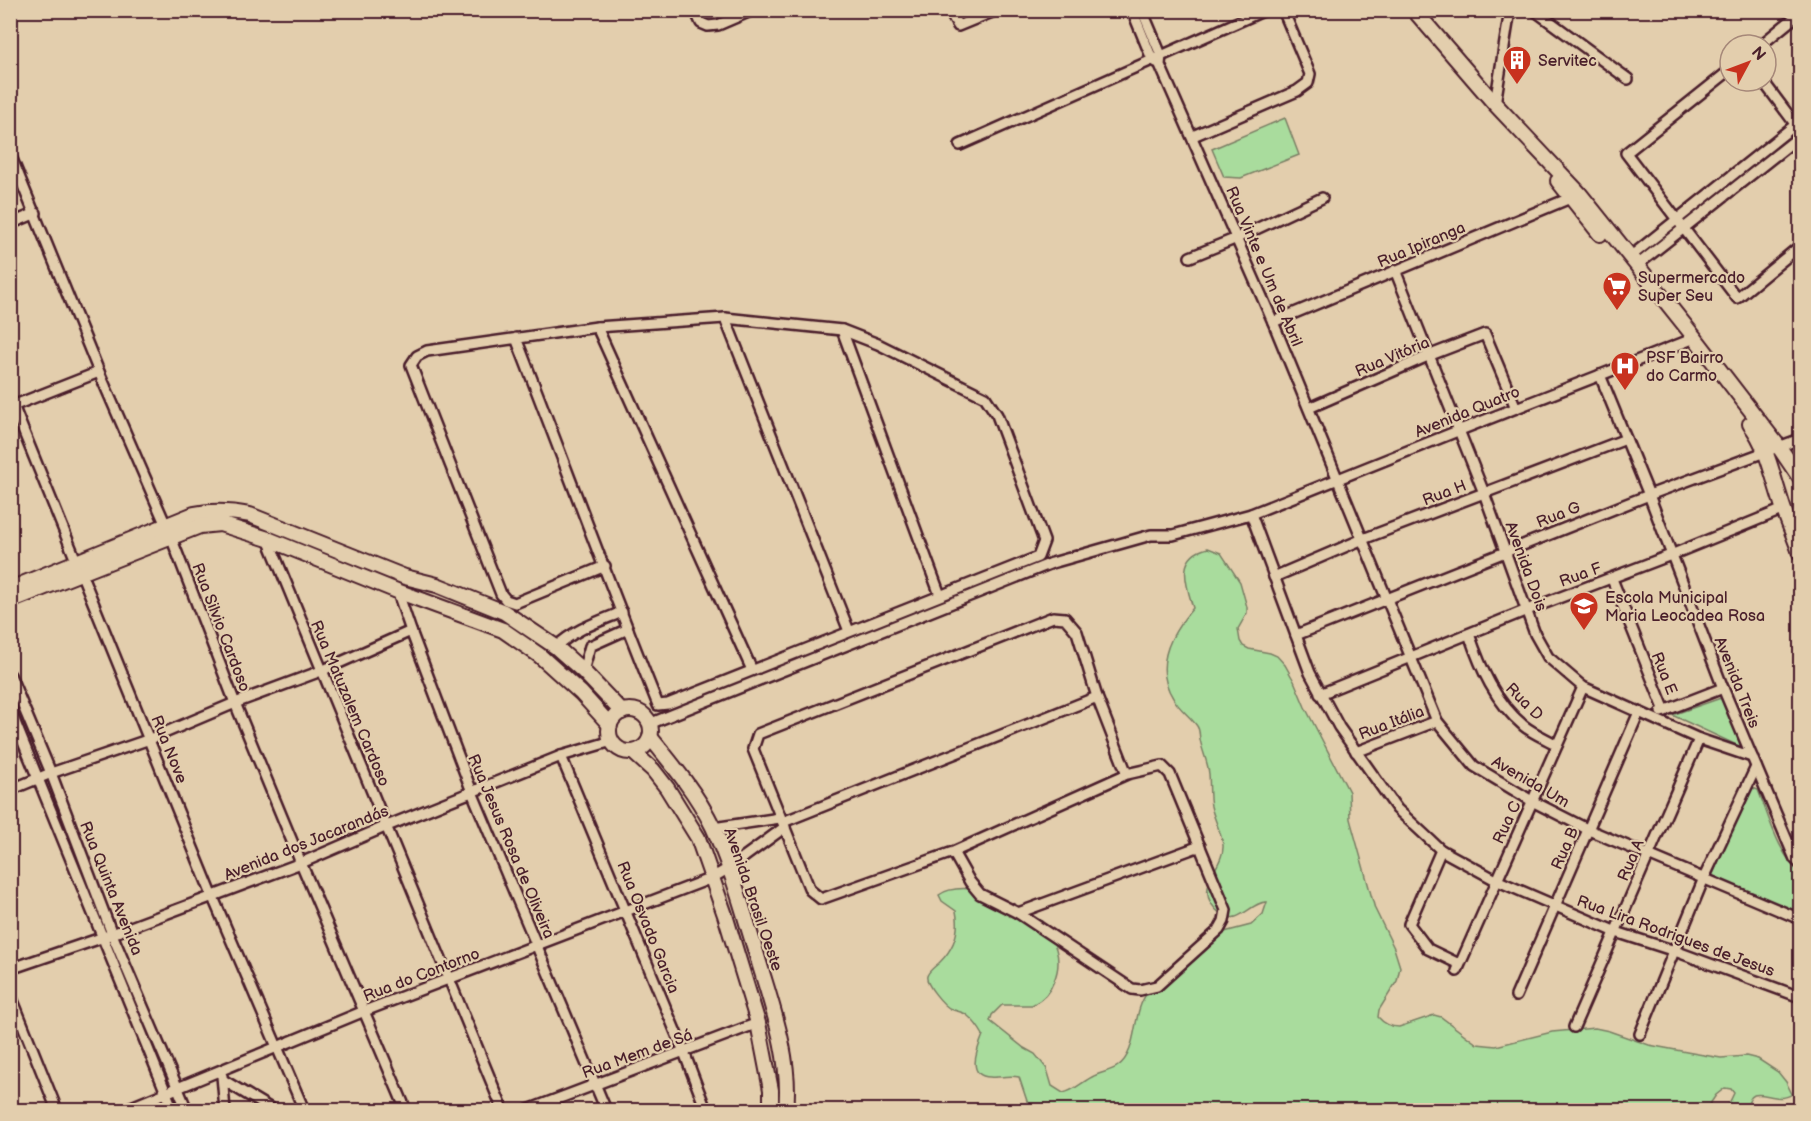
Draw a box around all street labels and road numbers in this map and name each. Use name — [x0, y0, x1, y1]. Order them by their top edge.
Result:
street label: Rua Vinte e Um de Abril — [1221, 184, 1306, 349]
street label: Rua Ipiranga — [1375, 218, 1468, 272]
street label: Rua Vitória — [1353, 333, 1433, 382]
street label: Avenida Quatro — [1412, 383, 1523, 442]
street label: Rua H — [1420, 476, 1469, 510]
street label: Rua G — [1534, 498, 1583, 533]
street label: Avenida Dois — [1501, 519, 1551, 614]
street label: Rua F — [1557, 559, 1604, 592]
street label: Rua Silvio Cardoso — [187, 560, 254, 695]
street label: Rua Matuzalem Cardoso — [306, 618, 393, 789]
street label: Avenida Treis — [1710, 634, 1764, 731]
street label: Rua E — [1647, 650, 1681, 698]
street label: Rua D — [1501, 679, 1547, 725]
street label: Rua Itália — [1356, 702, 1427, 745]
street label: Rua Nove — [146, 713, 191, 787]
street label: Rua Jesus Rosa de Oliveira — [463, 752, 558, 942]
street label: Avenida Um — [1488, 752, 1573, 812]
street label: Rua C — [1489, 798, 1525, 847]
street label: Avenida dos Jacarandás — [222, 802, 392, 885]
street label: Rua Quinta Avenida — [75, 819, 146, 958]
street label: Rua B — [1548, 824, 1583, 873]
street label: Avenida Brasil Oeste — [719, 825, 786, 974]
street label: Rua A — [1614, 837, 1649, 884]
street label: Rua Osvado Garcia — [612, 859, 683, 996]
street label: Rua Lira Rodrigues de Jesus — [1574, 892, 1777, 981]
street label: Rua do Contorno — [361, 944, 482, 1006]
street label: Rua Mem de Sá — [580, 1026, 695, 1083]

